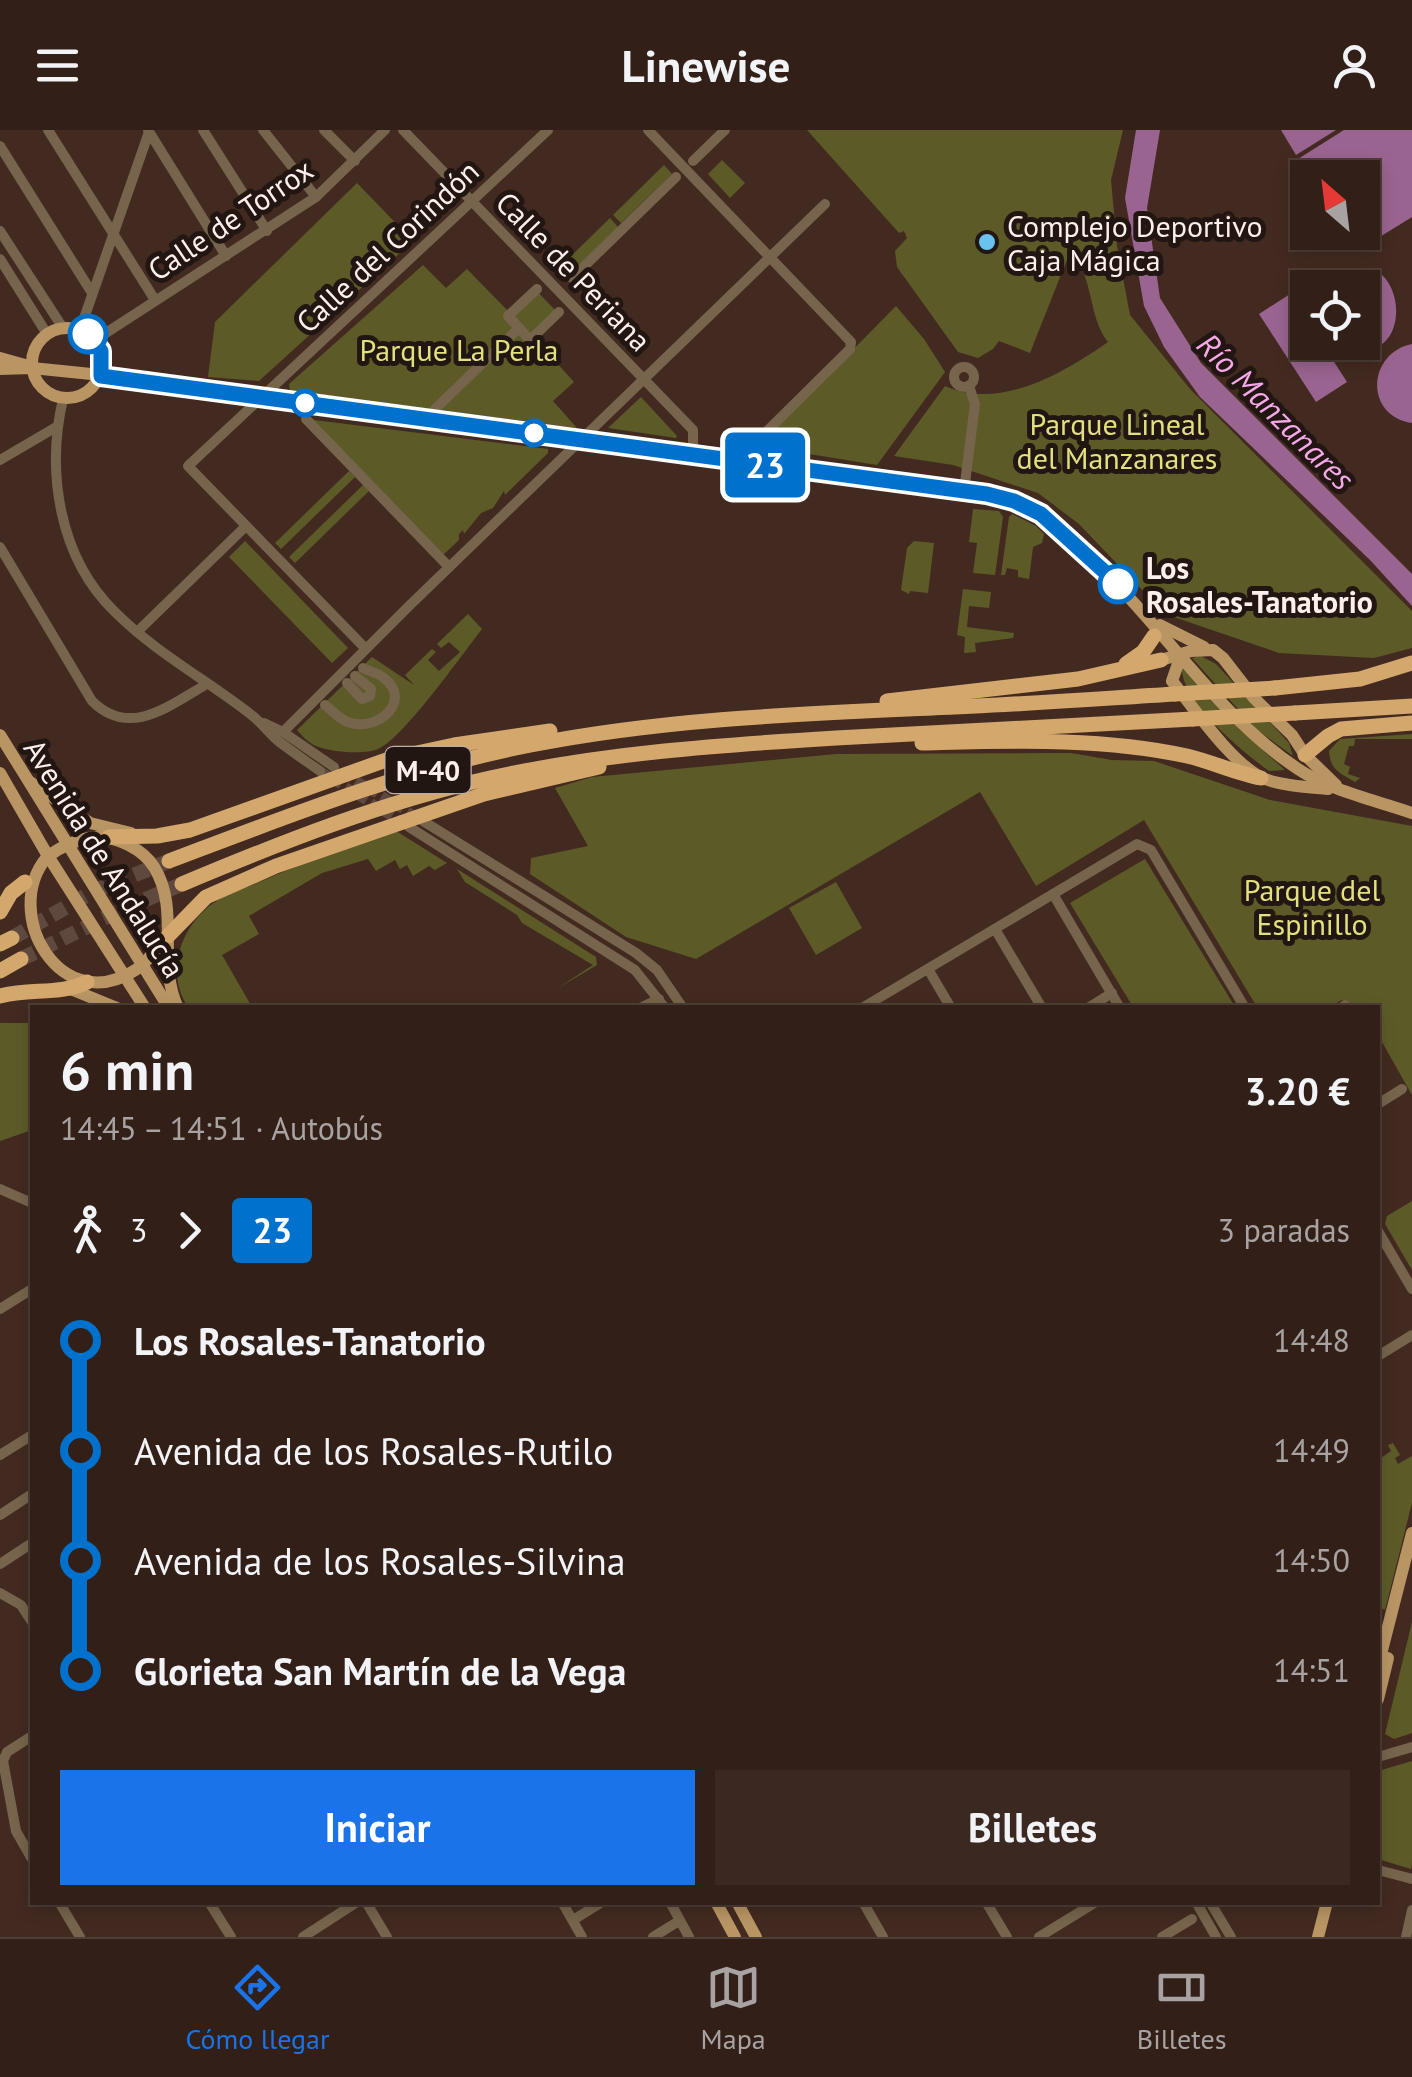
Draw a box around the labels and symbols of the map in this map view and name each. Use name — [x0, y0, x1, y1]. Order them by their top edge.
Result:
street label: Calle de Torrox — [140, 149, 320, 289]
street label: Calle del Corindón — [287, 151, 487, 341]
north arrow — [1290, 160, 1380, 250]
street label: Calle de Periana — [488, 183, 660, 359]
place label: Complejo Deportivo Caja Mágica — [1007, 206, 1263, 279]
marker: Complejo Deportivo Caja Mágica — [976, 231, 998, 253]
unlabelled marker — [69, 315, 107, 353]
water label: Río Manzanares — [1188, 323, 1364, 499]
park label: Parque La Perla — [360, 330, 558, 369]
unlabelled marker — [292, 390, 318, 416]
park label: Parque Lineal del Manzanares — [1017, 404, 1217, 477]
unlabelled marker — [521, 420, 547, 446]
line badge: 23 — [720, 432, 810, 498]
place label: Los Rosales-Tanatorio — [1146, 548, 1373, 621]
marker: Los Rosales-Tanatorio — [1099, 565, 1137, 603]
street label: Avenida de Andalucía — [16, 731, 194, 985]
road number: M-40 — [386, 747, 470, 793]
park label: Parque del Espinillo — [1244, 870, 1380, 943]

